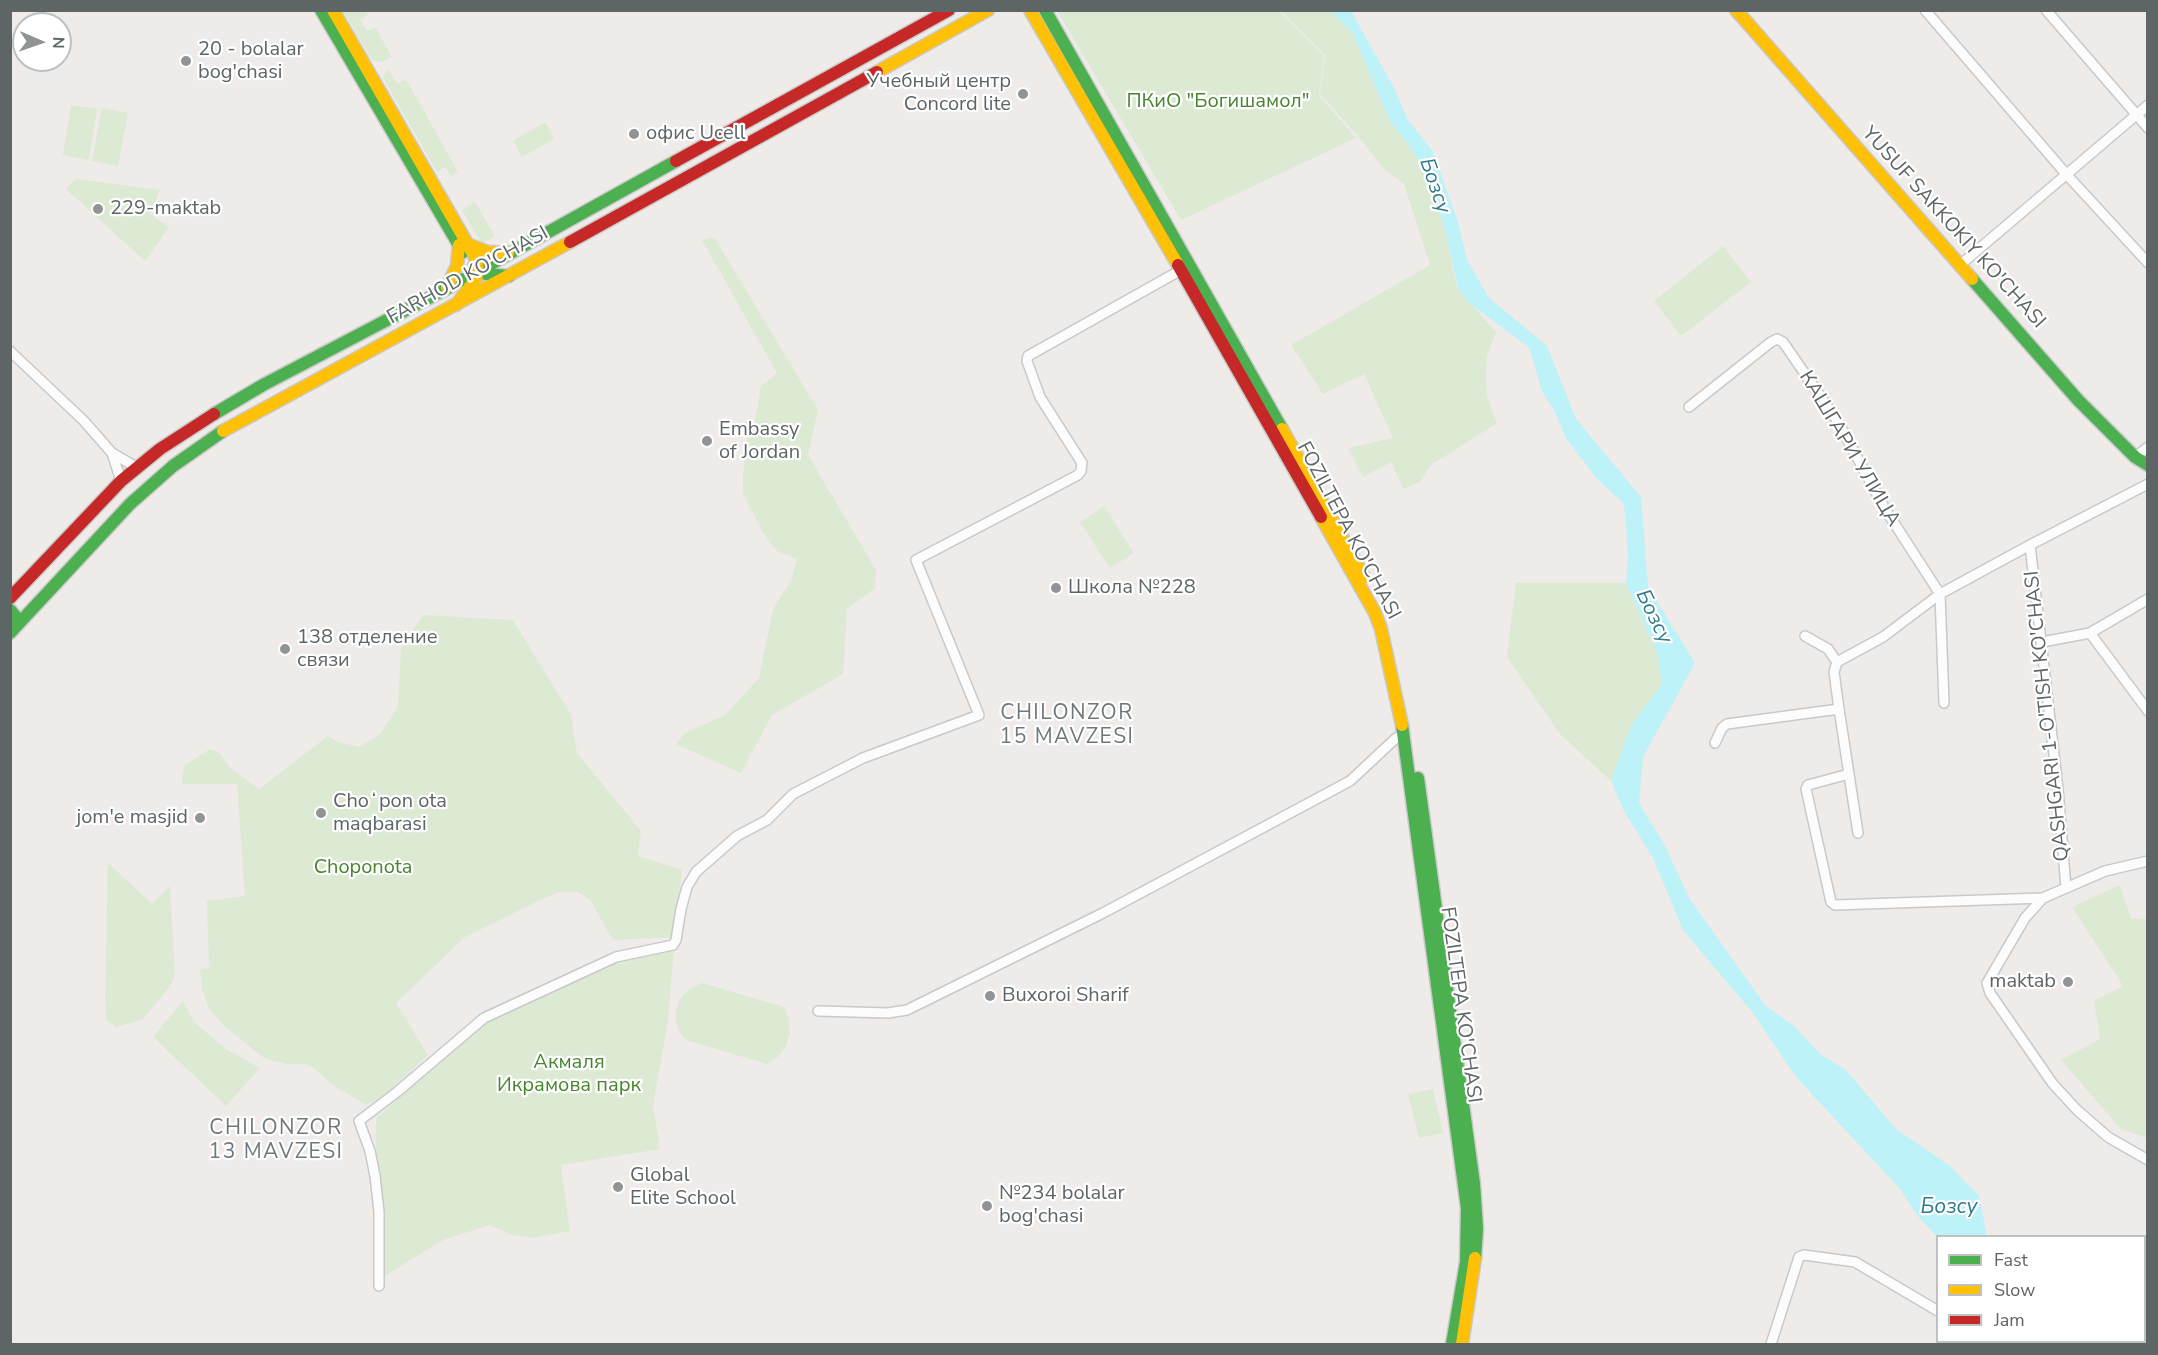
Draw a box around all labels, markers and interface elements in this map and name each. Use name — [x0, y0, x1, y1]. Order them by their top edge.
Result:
north arrow — [12, 12, 72, 72]
text: N — [47, 36, 69, 49]
place label: 20 - bolalar bog'chasi — [198, 38, 304, 85]
marker: 20 - bolalar bog'chasi — [179, 54, 193, 68]
place label: Учебный центр Concord lite — [867, 70, 1011, 117]
marker: Учебный центр Concord lite — [1016, 87, 1030, 101]
park label: ПКиО "Богишамол" — [1126, 90, 1310, 114]
place label: офис Ucell — [646, 122, 746, 146]
street label: YUSUF SAKKOKIY KO'CHASI — [1856, 122, 2050, 334]
marker: офис Ucell — [627, 127, 641, 141]
water label: Бозсу — [1413, 155, 1455, 217]
place label: 229-maktab — [110, 197, 221, 221]
marker: 229-maktab — [91, 202, 105, 216]
street label: FARHOD KO'CHASI — [383, 222, 553, 330]
street label: КАШГАРИ УЛИЦА — [1793, 367, 1905, 531]
place label: Embassy of Jordan — [719, 418, 800, 465]
marker: Embassy of Jordan — [700, 434, 714, 448]
street label: FOZILTEPA KO'CHASI — [1291, 438, 1405, 624]
street label: QASHGARI 1-O'TISH KO'CHASI — [2021, 569, 2075, 863]
place label: Школа №228 — [1068, 576, 1196, 600]
marker: Школа №228 — [1049, 581, 1063, 595]
water label: Бозсу — [1629, 586, 1677, 648]
place label: 138 отделение связи — [297, 626, 438, 673]
marker: 138 отделение связи — [278, 642, 292, 656]
district label: CHILONZOR 15 MAVZESI — [1000, 701, 1134, 751]
place label: Choʻpon ota maqbarasi — [333, 790, 447, 837]
place label: jom'e masjid — [76, 806, 188, 830]
marker: Choʻpon ota maqbarasi — [314, 806, 328, 820]
marker: jom'e masjid — [193, 811, 207, 825]
park label: Choponota — [314, 856, 412, 880]
street label: FOZILTEPA KO'CHASI — [1434, 905, 1486, 1105]
place label: maktab — [1989, 970, 2056, 994]
marker: maktab — [2061, 975, 2075, 989]
place label: Buxoroi Sharif — [1002, 984, 1129, 1008]
marker: Buxoroi Sharif — [983, 989, 997, 1003]
park label: Акмаля Икрамова парк — [497, 1051, 641, 1098]
district label: CHILONZOR 13 MAVZESI — [209, 1116, 343, 1166]
place label: Global Elite School — [630, 1164, 736, 1211]
marker: Global Elite School — [611, 1180, 625, 1194]
place label: №234 bolalar bog'chasi — [999, 1182, 1125, 1229]
water label: Бозсу — [1920, 1195, 1978, 1221]
marker: №234 bolalar bog'chasi — [980, 1199, 994, 1213]
legend — [1936, 1235, 2146, 1343]
text: Fast — [1994, 1248, 2028, 1272]
text: Slow — [1994, 1278, 2035, 1302]
text: Jam — [1994, 1308, 2025, 1332]

